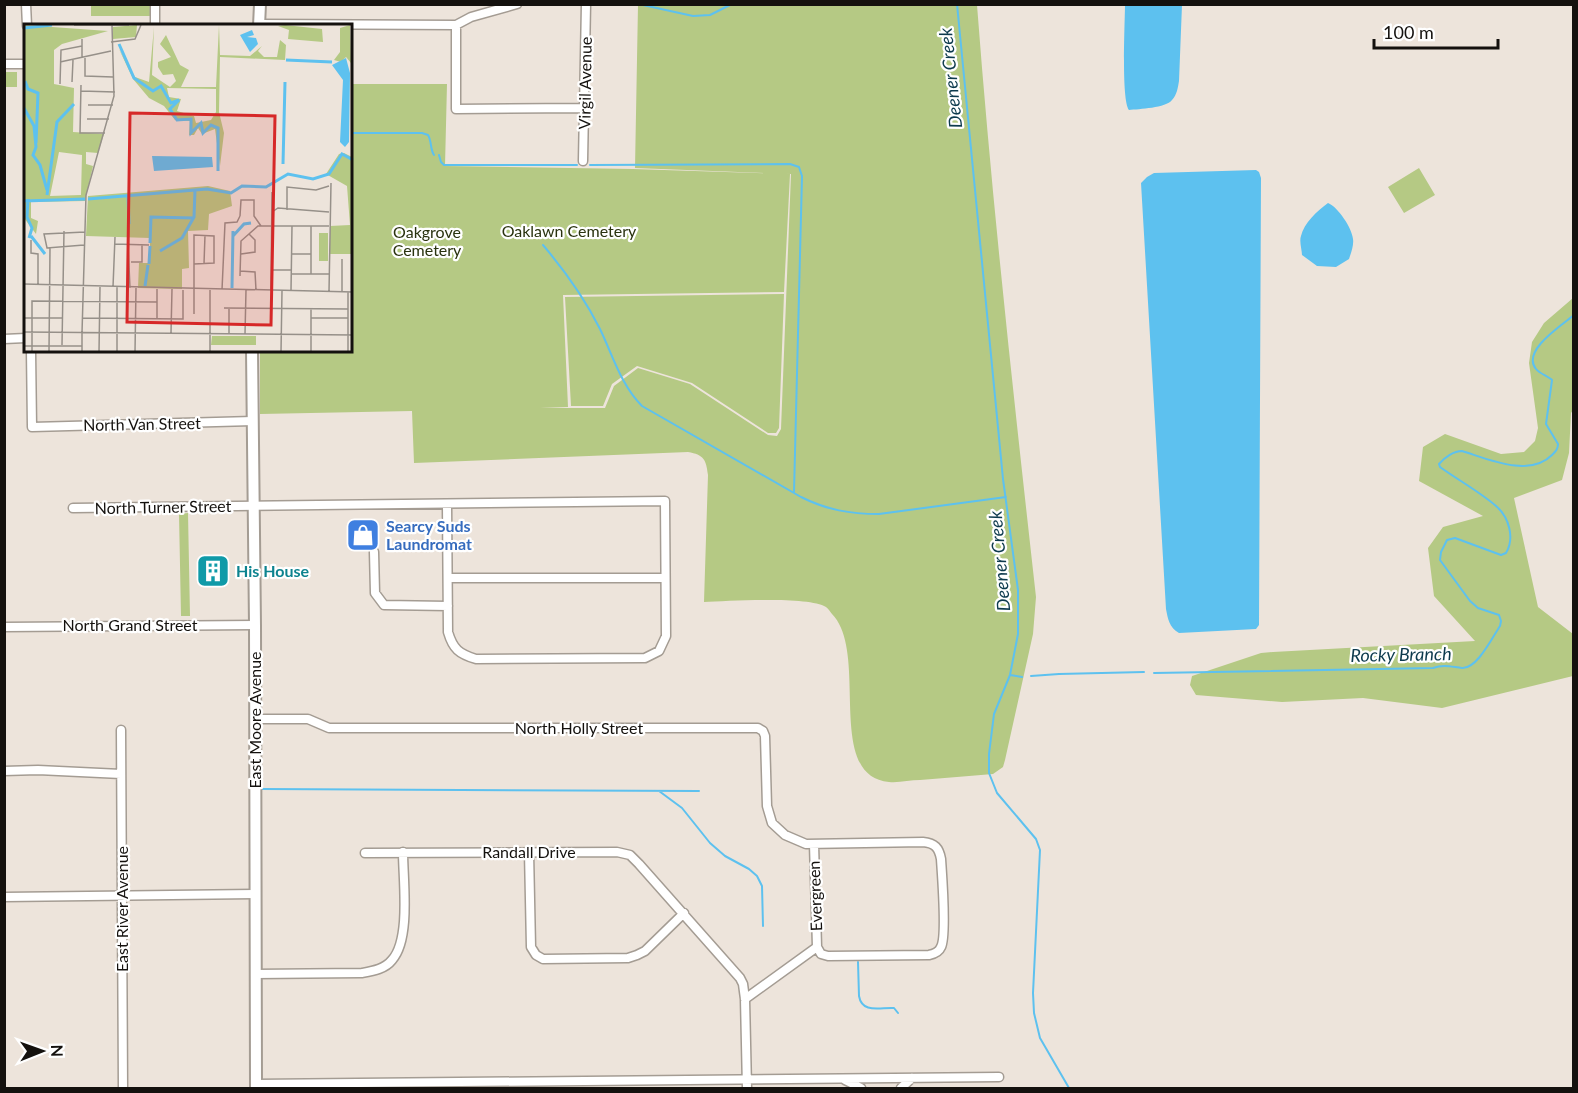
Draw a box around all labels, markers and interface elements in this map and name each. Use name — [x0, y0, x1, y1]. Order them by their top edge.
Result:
scale bar — [1374, 12, 1498, 50]
text: 100 m — [1383, 21, 1434, 43]
inset map — [24, 24, 352, 352]
water label: Deener Creek — [934, 26, 966, 129]
street label: Virgil Avenue — [574, 36, 595, 130]
park label: Oaklawn Cemetery — [502, 221, 637, 240]
park label: Oakgrove Cemetery — [393, 222, 462, 259]
street label: North Van Street — [83, 413, 201, 434]
street label: North Turner Street — [94, 496, 232, 517]
water label: Deener Creek — [984, 509, 1014, 612]
place label: Searcy Suds Laundromat — [386, 516, 472, 553]
shop icon: Searcy Suds Laundromat — [345, 517, 381, 553]
building icon: His House — [195, 553, 231, 589]
place label: His House — [236, 561, 310, 580]
street label: North Grand Street — [63, 615, 198, 634]
water label: Rocky Branch — [1350, 642, 1452, 666]
street label: East Moore Avenue — [245, 651, 264, 789]
street label: North Holly Street — [515, 718, 643, 737]
street label: Randall Drive — [482, 842, 576, 861]
street label: East River Avenue — [112, 846, 131, 972]
street label: Evergreen — [804, 860, 825, 932]
north arrow — [12, 1021, 72, 1081]
text: N — [48, 1044, 67, 1057]

